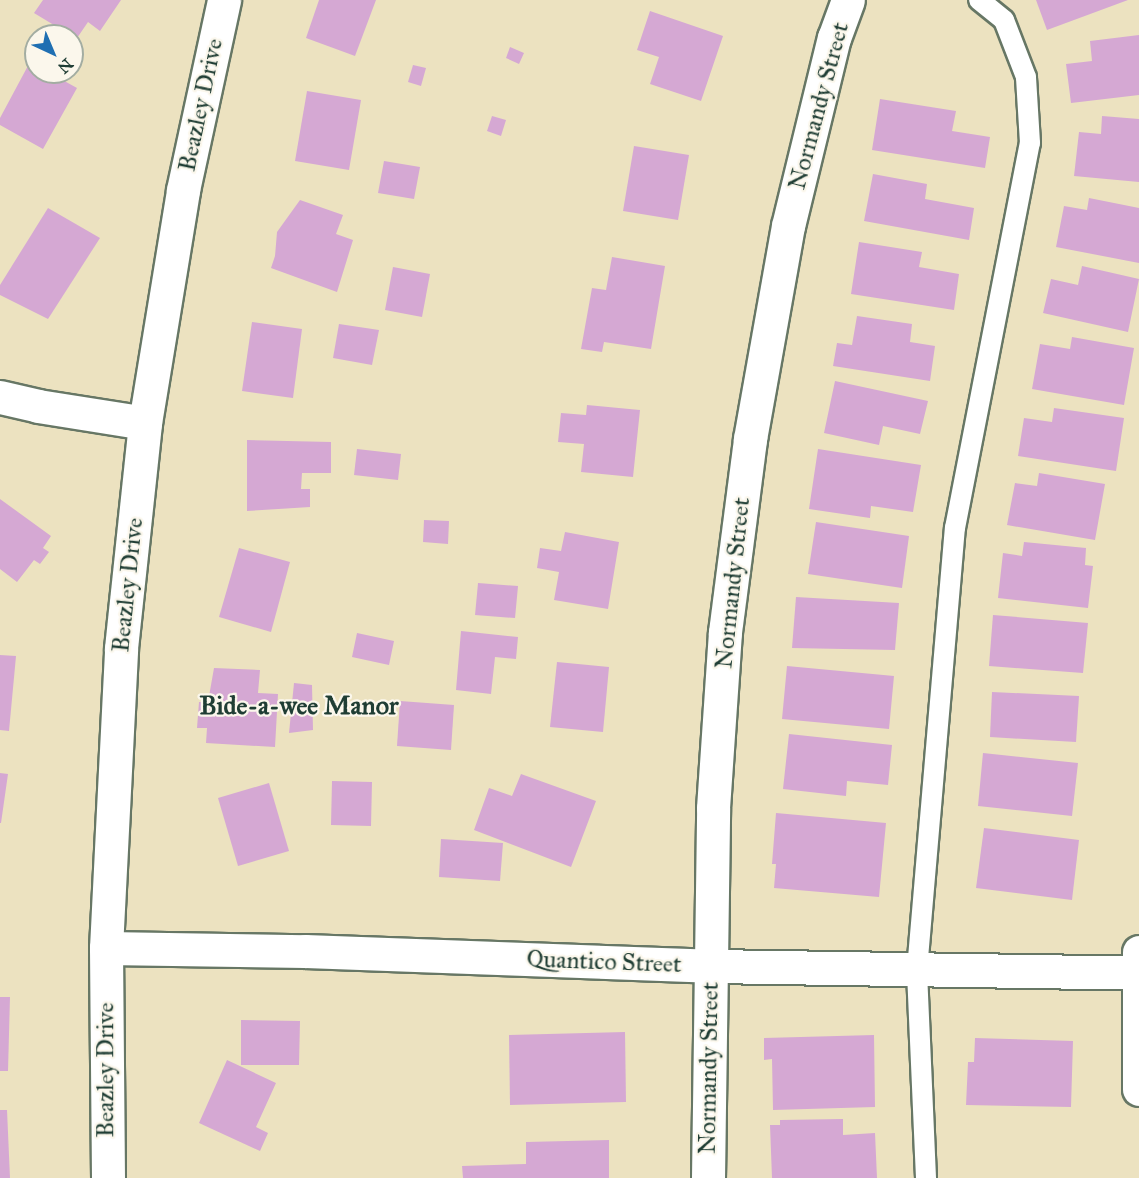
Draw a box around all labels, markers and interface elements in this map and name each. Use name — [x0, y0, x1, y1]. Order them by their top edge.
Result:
street label: Normandy Street — [783, 19, 855, 193]
north arrow — [24, 24, 84, 84]
street label: Beazley Drive — [173, 36, 229, 174]
text: N — [54, 54, 77, 77]
street label: Normandy Street — [710, 496, 756, 670]
street label: Beazley Drive — [107, 516, 149, 654]
district label: Bide-a-wee Manor — [199, 690, 399, 722]
street label: Quantico Street — [526, 945, 682, 979]
street label: Normandy Street — [693, 982, 725, 1154]
street label: Beazley Drive — [92, 1002, 120, 1138]

